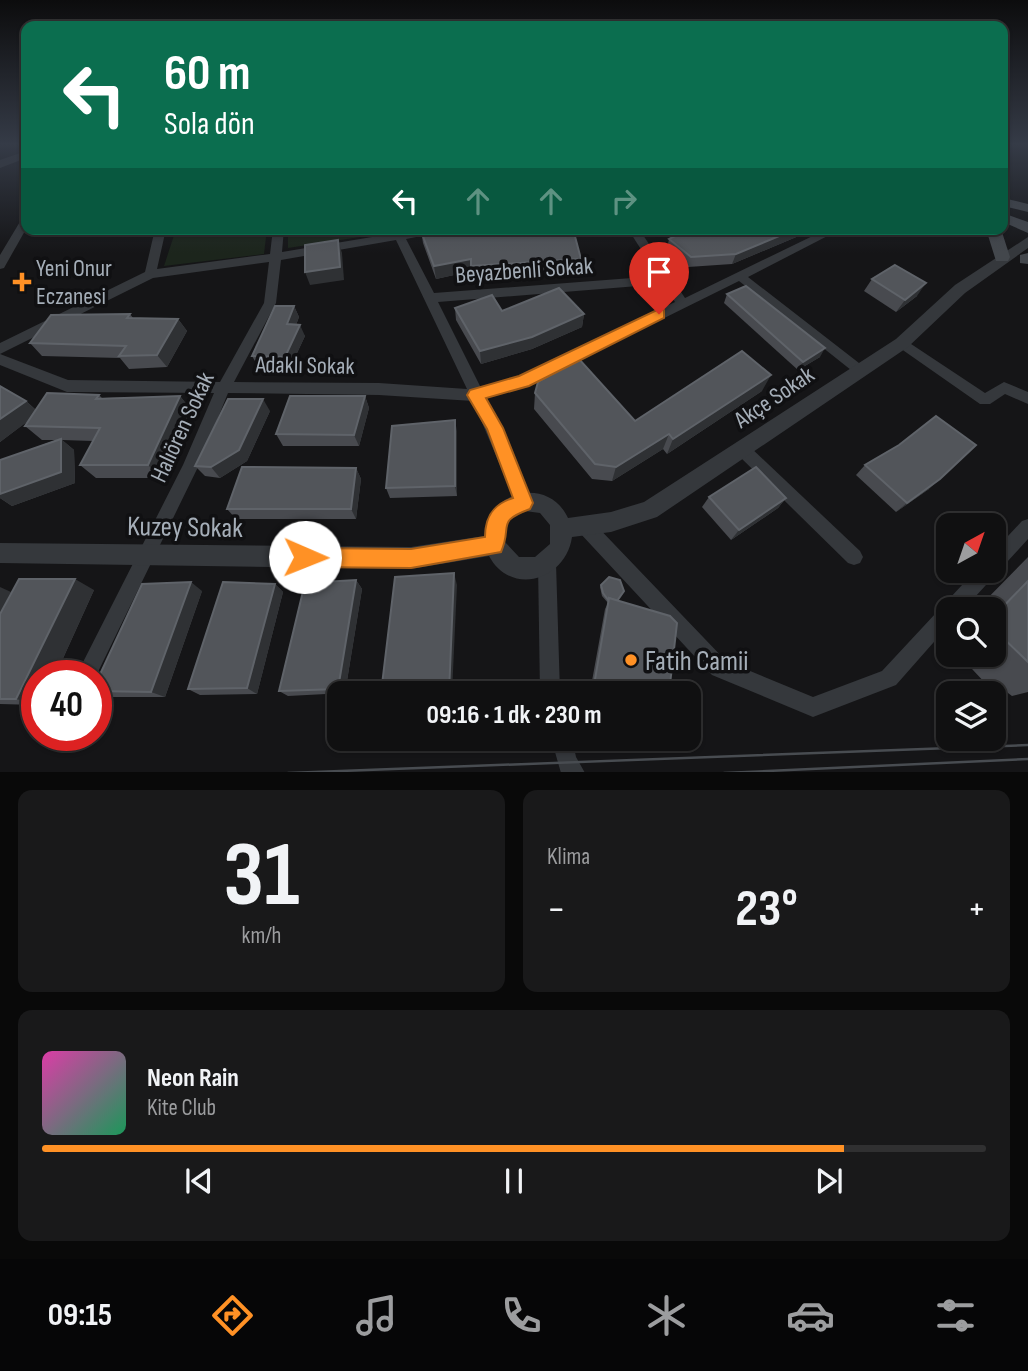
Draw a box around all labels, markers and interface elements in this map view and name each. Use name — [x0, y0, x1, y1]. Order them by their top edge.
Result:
text: 60 m — [164, 45, 251, 104]
icon: left — [49, 49, 140, 140]
text: Sola dön — [164, 105, 255, 144]
icon: left — [386, 182, 424, 220]
icon: ahead — [459, 182, 497, 220]
icon: ahead — [532, 182, 570, 220]
icon: right — [605, 182, 643, 220]
pin — [629, 242, 689, 314]
street label: Beyazbenli Sokak — [454, 251, 594, 290]
icon: arrive — [640, 253, 678, 291]
place label: Yeni Onur Eczanesi — [36, 254, 112, 311]
marker: Yeni Onur Eczanesi — [14, 274, 30, 290]
street label: Adaklı Sokak — [254, 350, 355, 381]
street label: Akçe Sokak — [728, 360, 820, 435]
street label: Halıören Sokak — [144, 367, 221, 487]
street label: Kuzey Sokak — [127, 510, 243, 545]
north arrow — [936, 513, 1006, 583]
map controls — [936, 513, 1006, 751]
position arrow — [268, 520, 342, 594]
button: search — [936, 597, 1006, 667]
place label: Fatih Camii — [645, 645, 748, 678]
marker: Fatih Camii — [623, 652, 639, 668]
speed limit sign: 40 — [21, 660, 112, 751]
button: layers — [936, 681, 1006, 751]
text: 09:16 · 1 dk · 230 m — [427, 700, 601, 731]
text: 31 — [223, 822, 300, 931]
text: Klima — [547, 843, 590, 871]
text: 23° — [735, 878, 798, 941]
text: − — [547, 887, 566, 932]
text: + — [967, 887, 986, 932]
text: km/h — [242, 922, 281, 950]
text: Neon Rain — [147, 1063, 239, 1094]
text: Kite Club — [147, 1094, 216, 1122]
icon: previous — [180, 1162, 218, 1200]
icon: pause — [495, 1162, 533, 1200]
icon: next — [810, 1162, 848, 1200]
icon: directions — [208, 1291, 257, 1340]
icon: music — [352, 1291, 401, 1340]
icon: phone — [497, 1291, 546, 1340]
icon: climate — [642, 1291, 691, 1340]
icon: car — [786, 1291, 835, 1340]
icon: filters — [931, 1291, 980, 1340]
text: 09:15 — [48, 1296, 112, 1335]

